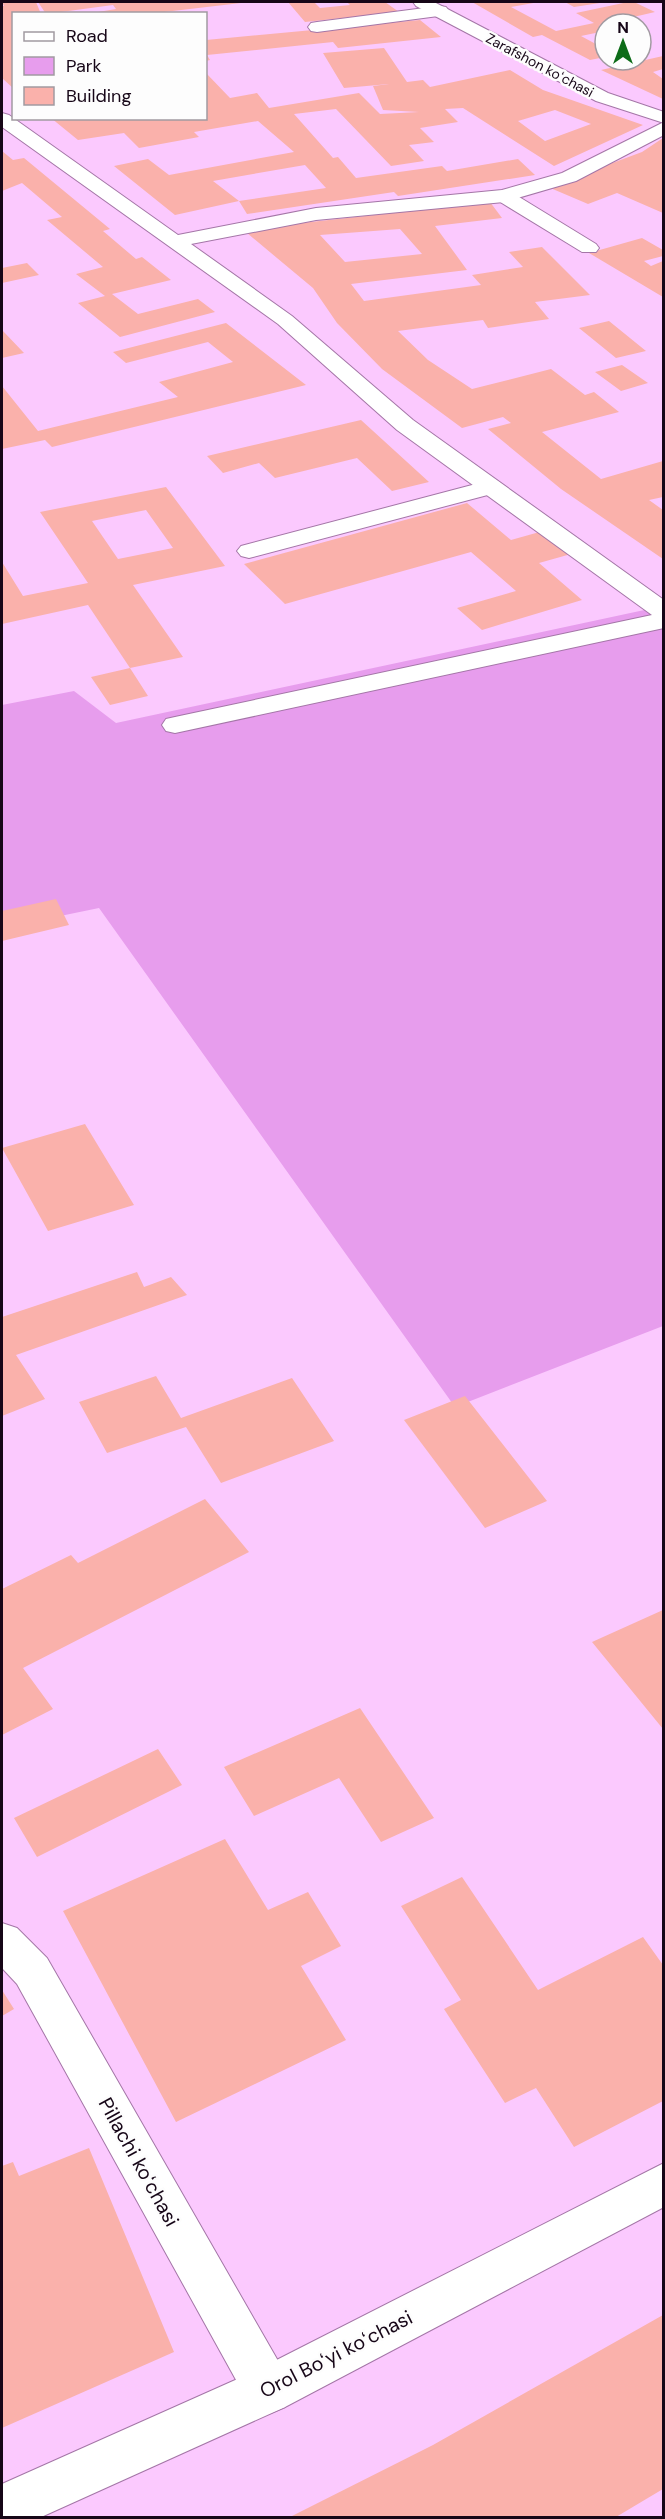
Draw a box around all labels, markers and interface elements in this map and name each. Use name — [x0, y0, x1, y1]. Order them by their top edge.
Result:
legend — [12, 12, 207, 120]
north arrow — [593, 12, 653, 72]
text: N — [617, 17, 629, 38]
text: Road — [66, 24, 108, 48]
street label: Zarafshon koʻchasi — [483, 29, 597, 101]
text: Park — [66, 54, 102, 78]
text: Building — [66, 84, 131, 108]
street label: Pillachi koʻchasi — [93, 2093, 185, 2231]
street label: Orol Boʻyi koʻchasi — [255, 2304, 417, 2404]

